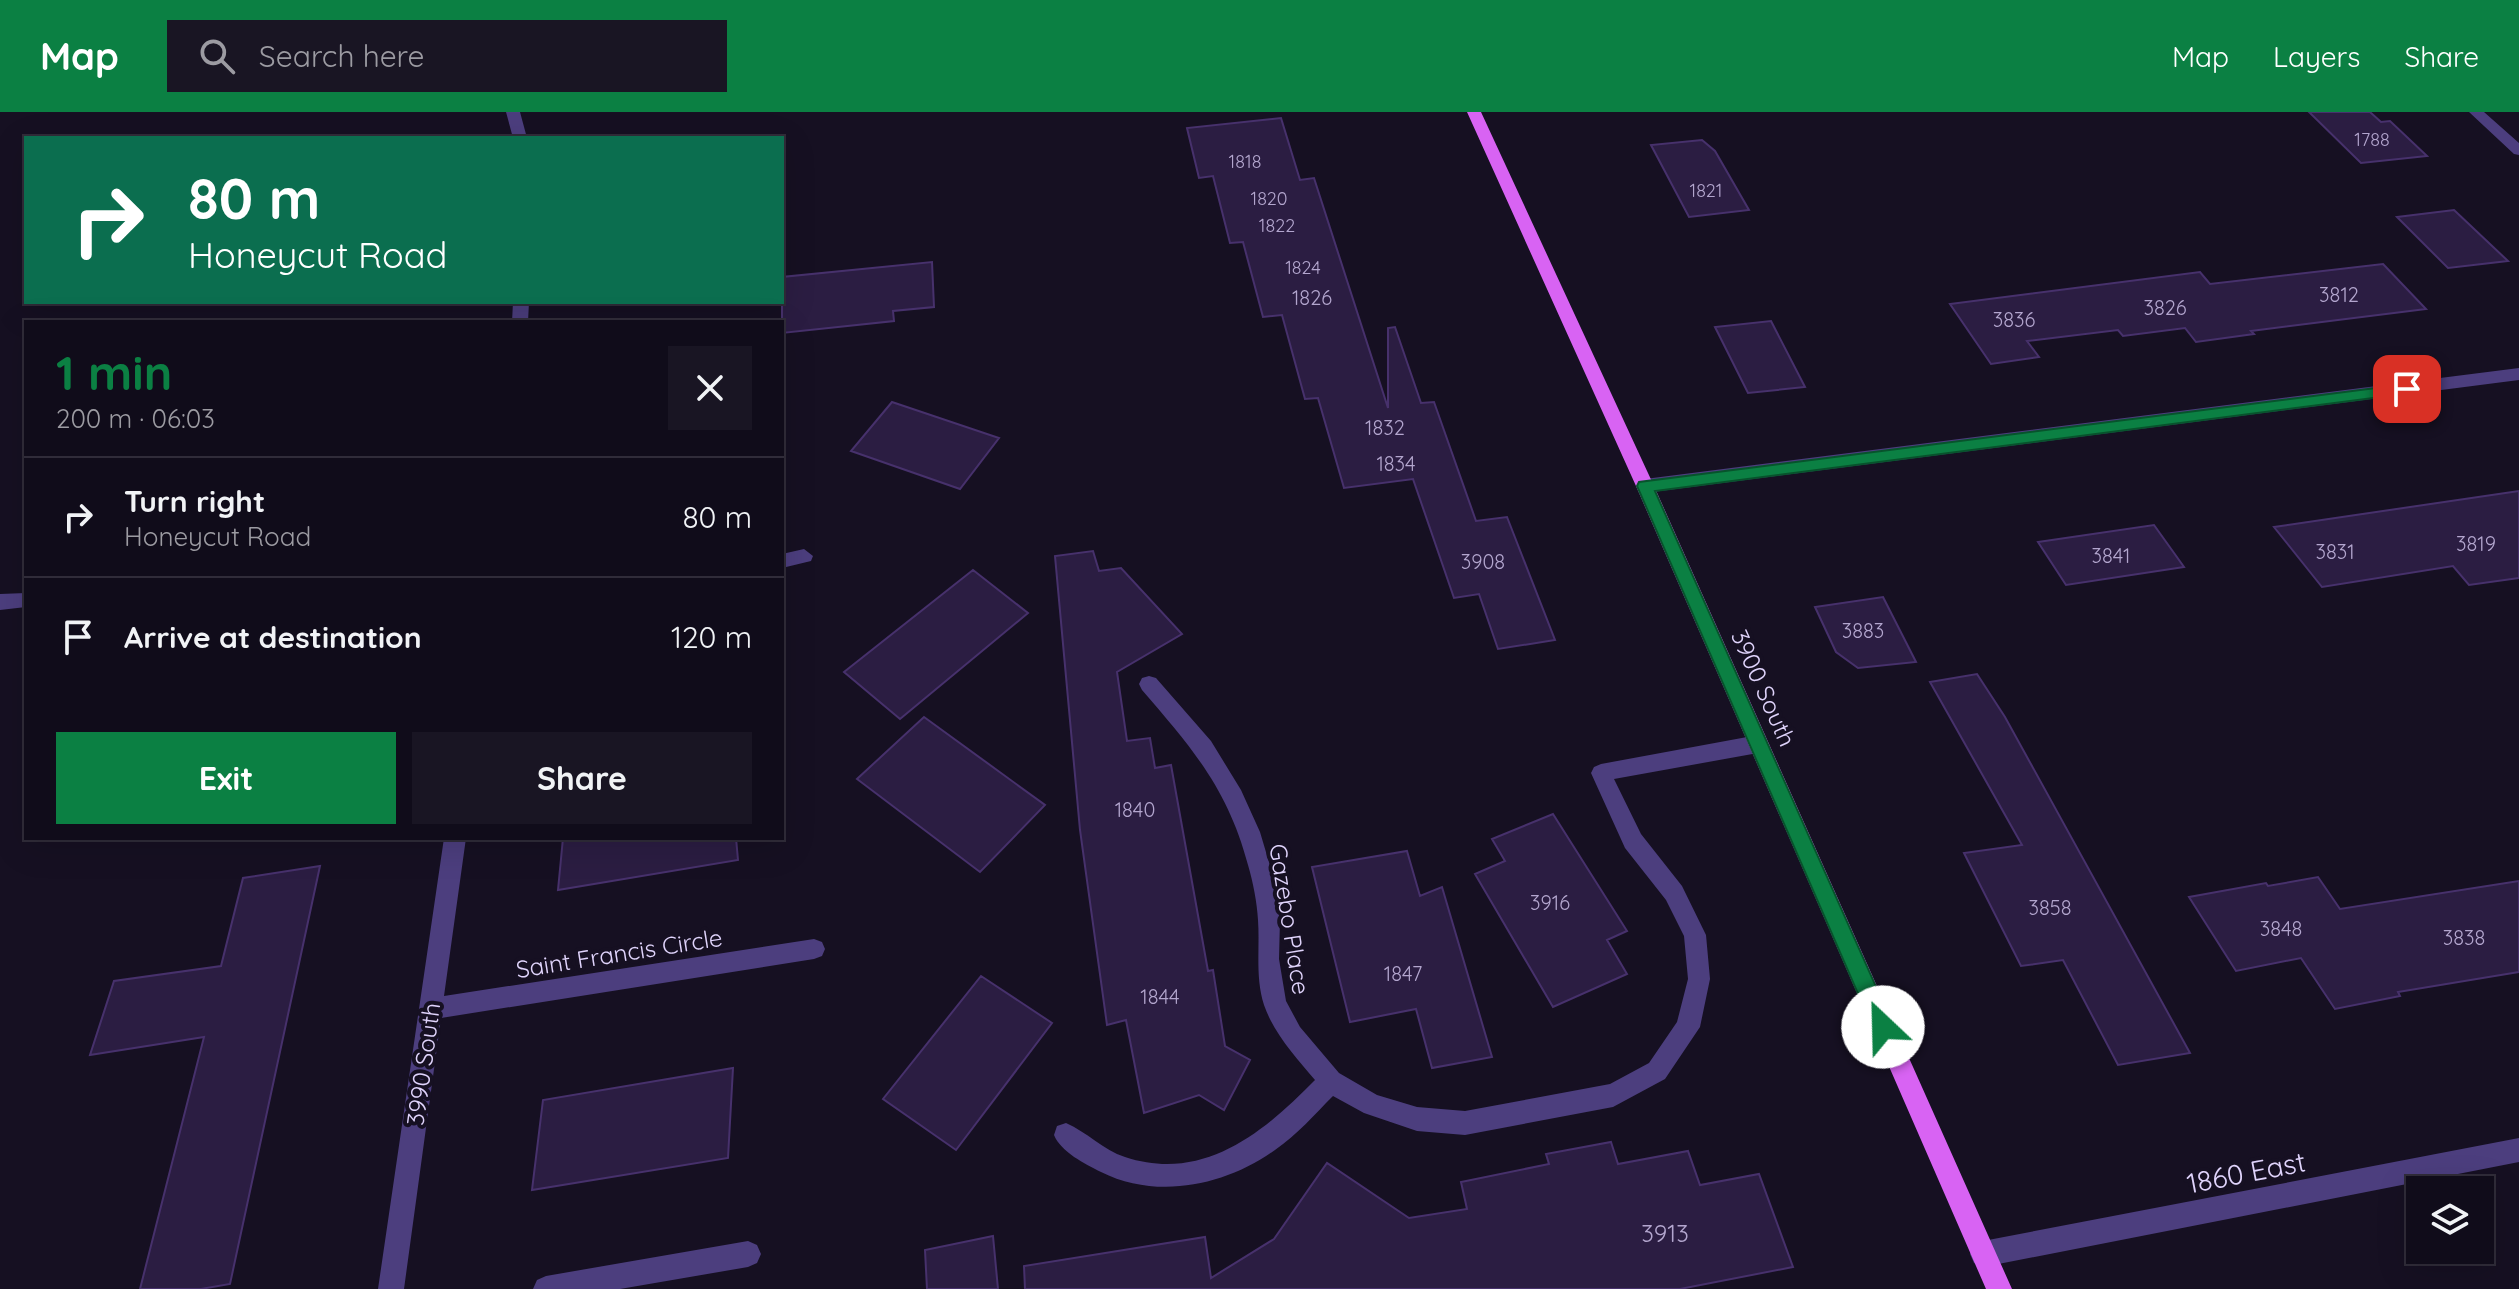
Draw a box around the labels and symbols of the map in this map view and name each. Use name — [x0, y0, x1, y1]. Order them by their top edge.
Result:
house number: 1788 — [2354, 128, 2390, 151]
house number: 1818 — [1229, 150, 1261, 173]
house number: 1821 — [1689, 179, 1723, 202]
house number: 1820 — [1250, 187, 1288, 210]
house number: 1822 — [1259, 214, 1295, 237]
house number: 1824 — [1285, 256, 1321, 279]
house number: 3812 — [2319, 282, 2359, 307]
house number: 1826 — [1292, 285, 1332, 310]
house number: 3826 — [2143, 295, 2187, 320]
house number: 3836 — [1993, 307, 2035, 332]
pin — [2373, 355, 2441, 423]
house number: 1832 — [1365, 415, 1405, 440]
house number: 1834 — [1376, 451, 1416, 476]
house number: 3819 — [2456, 531, 2496, 556]
house number: 3831 — [2315, 539, 2355, 564]
house number: 3841 — [2091, 543, 2131, 568]
house number: 3908 — [1461, 549, 1505, 574]
house number: 3883 — [1842, 618, 1884, 643]
street label: 3900 South — [1725, 625, 1803, 751]
house number: 1840 — [1115, 797, 1155, 822]
street label: Gazebo Place — [1263, 841, 1317, 997]
house number: 3916 — [1530, 890, 1570, 915]
house number: 3858 — [2029, 895, 2071, 920]
house number: 3848 — [2260, 916, 2302, 941]
street label: Saint Francis Circle — [514, 922, 724, 984]
house number: 3838 — [2443, 925, 2485, 950]
house number: 1847 — [1384, 961, 1422, 986]
house number: 1844 — [1140, 984, 1180, 1009]
position arrow — [1841, 985, 1925, 1069]
street label: 3990 South — [400, 1001, 446, 1127]
street label: 1860 East — [2184, 1143, 2308, 1201]
house number: 3913 — [1641, 1218, 1689, 1248]

